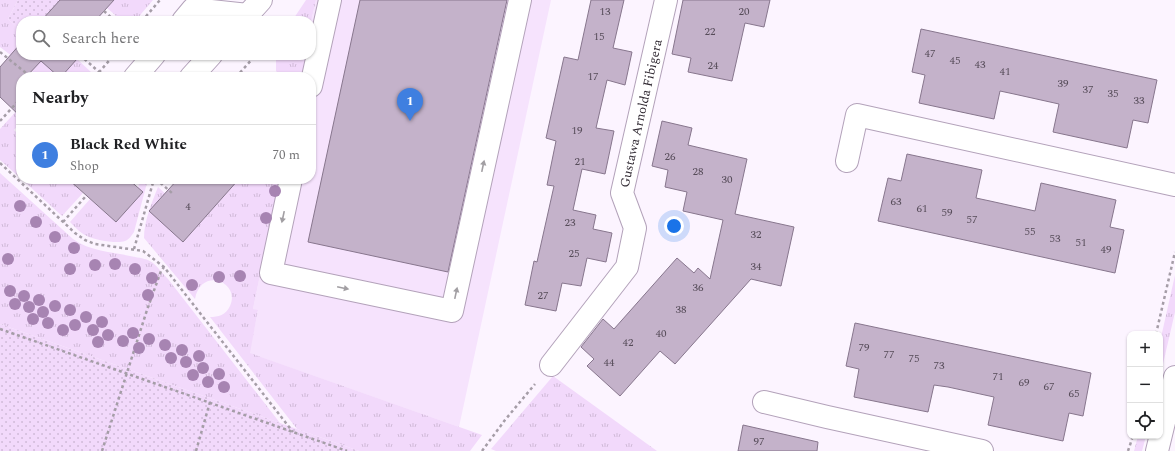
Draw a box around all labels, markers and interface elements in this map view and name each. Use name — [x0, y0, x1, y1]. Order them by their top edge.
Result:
house number: 13 — [600, 3, 611, 20]
house number: 20 — [739, 3, 750, 20]
search box — [16, 16, 316, 60]
house number: 22 — [705, 23, 716, 40]
icon: search — [30, 27, 52, 49]
text: Search here — [62, 27, 140, 50]
house number: 15 — [594, 28, 605, 45]
street label: Gustawa Arnolda Fibigera — [615, 37, 668, 190]
house number: 47 — [925, 45, 936, 62]
house number: 45 — [950, 52, 961, 69]
house number: 43 — [975, 56, 986, 73]
house number: 24 — [708, 57, 719, 74]
house number: 41 — [1000, 63, 1011, 80]
house number: 17 — [588, 68, 599, 85]
house number: 39 — [1058, 75, 1069, 92]
house number: 37 — [1083, 81, 1094, 98]
text: Nearby — [32, 85, 88, 111]
house number: 35 — [1108, 85, 1119, 102]
pin: 1 — [397, 88, 423, 121]
house number: 33 — [1134, 92, 1145, 109]
house number: 19 — [572, 122, 583, 139]
text: Black Red White — [70, 133, 187, 156]
text: 1 — [41, 145, 49, 165]
text: 70 m — [273, 145, 300, 165]
house number: 26 — [665, 148, 676, 165]
house number: 21 — [575, 153, 586, 170]
text: Shop — [70, 156, 99, 176]
one-way arrow — [481, 160, 487, 172]
house number: 28 — [693, 163, 704, 180]
house number: 30 — [722, 171, 733, 188]
house number: 63 — [891, 193, 902, 210]
house number: 4 — [185, 198, 191, 215]
house number: 61 — [917, 200, 928, 217]
house number: 59 — [942, 204, 953, 221]
one-way arrow — [279, 211, 285, 223]
house number: 57 — [967, 211, 978, 228]
house number: 23 — [565, 214, 576, 231]
your location — [664, 216, 684, 236]
house number: 55 — [1025, 223, 1036, 240]
house number: 32 — [751, 226, 762, 243]
house number: 53 — [1050, 230, 1061, 247]
house number: 51 — [1076, 234, 1087, 251]
house number: 49 — [1101, 241, 1112, 258]
house number: 25 — [569, 245, 580, 262]
house number: 34 — [751, 258, 762, 275]
house number: 36 — [693, 279, 704, 296]
one-way arrow — [336, 285, 349, 291]
one-way arrow — [453, 287, 459, 299]
house number: 27 — [538, 287, 549, 304]
house number: 38 — [676, 301, 687, 318]
house number: 40 — [656, 325, 667, 342]
map controls — [1127, 331, 1163, 439]
button: + — [1127, 331, 1163, 367]
house number: 42 — [623, 334, 634, 351]
house number: 79 — [859, 339, 870, 356]
house number: 77 — [884, 346, 895, 363]
house number: 75 — [909, 350, 920, 367]
house number: 44 — [604, 354, 615, 371]
house number: 73 — [934, 357, 945, 374]
button: − — [1127, 367, 1163, 403]
house number: 71 — [993, 368, 1004, 385]
house number: 69 — [1019, 374, 1030, 391]
house number: 67 — [1044, 378, 1055, 395]
house number: 65 — [1069, 385, 1080, 402]
button: locate — [1127, 403, 1163, 439]
house number: 97 — [754, 433, 765, 450]

